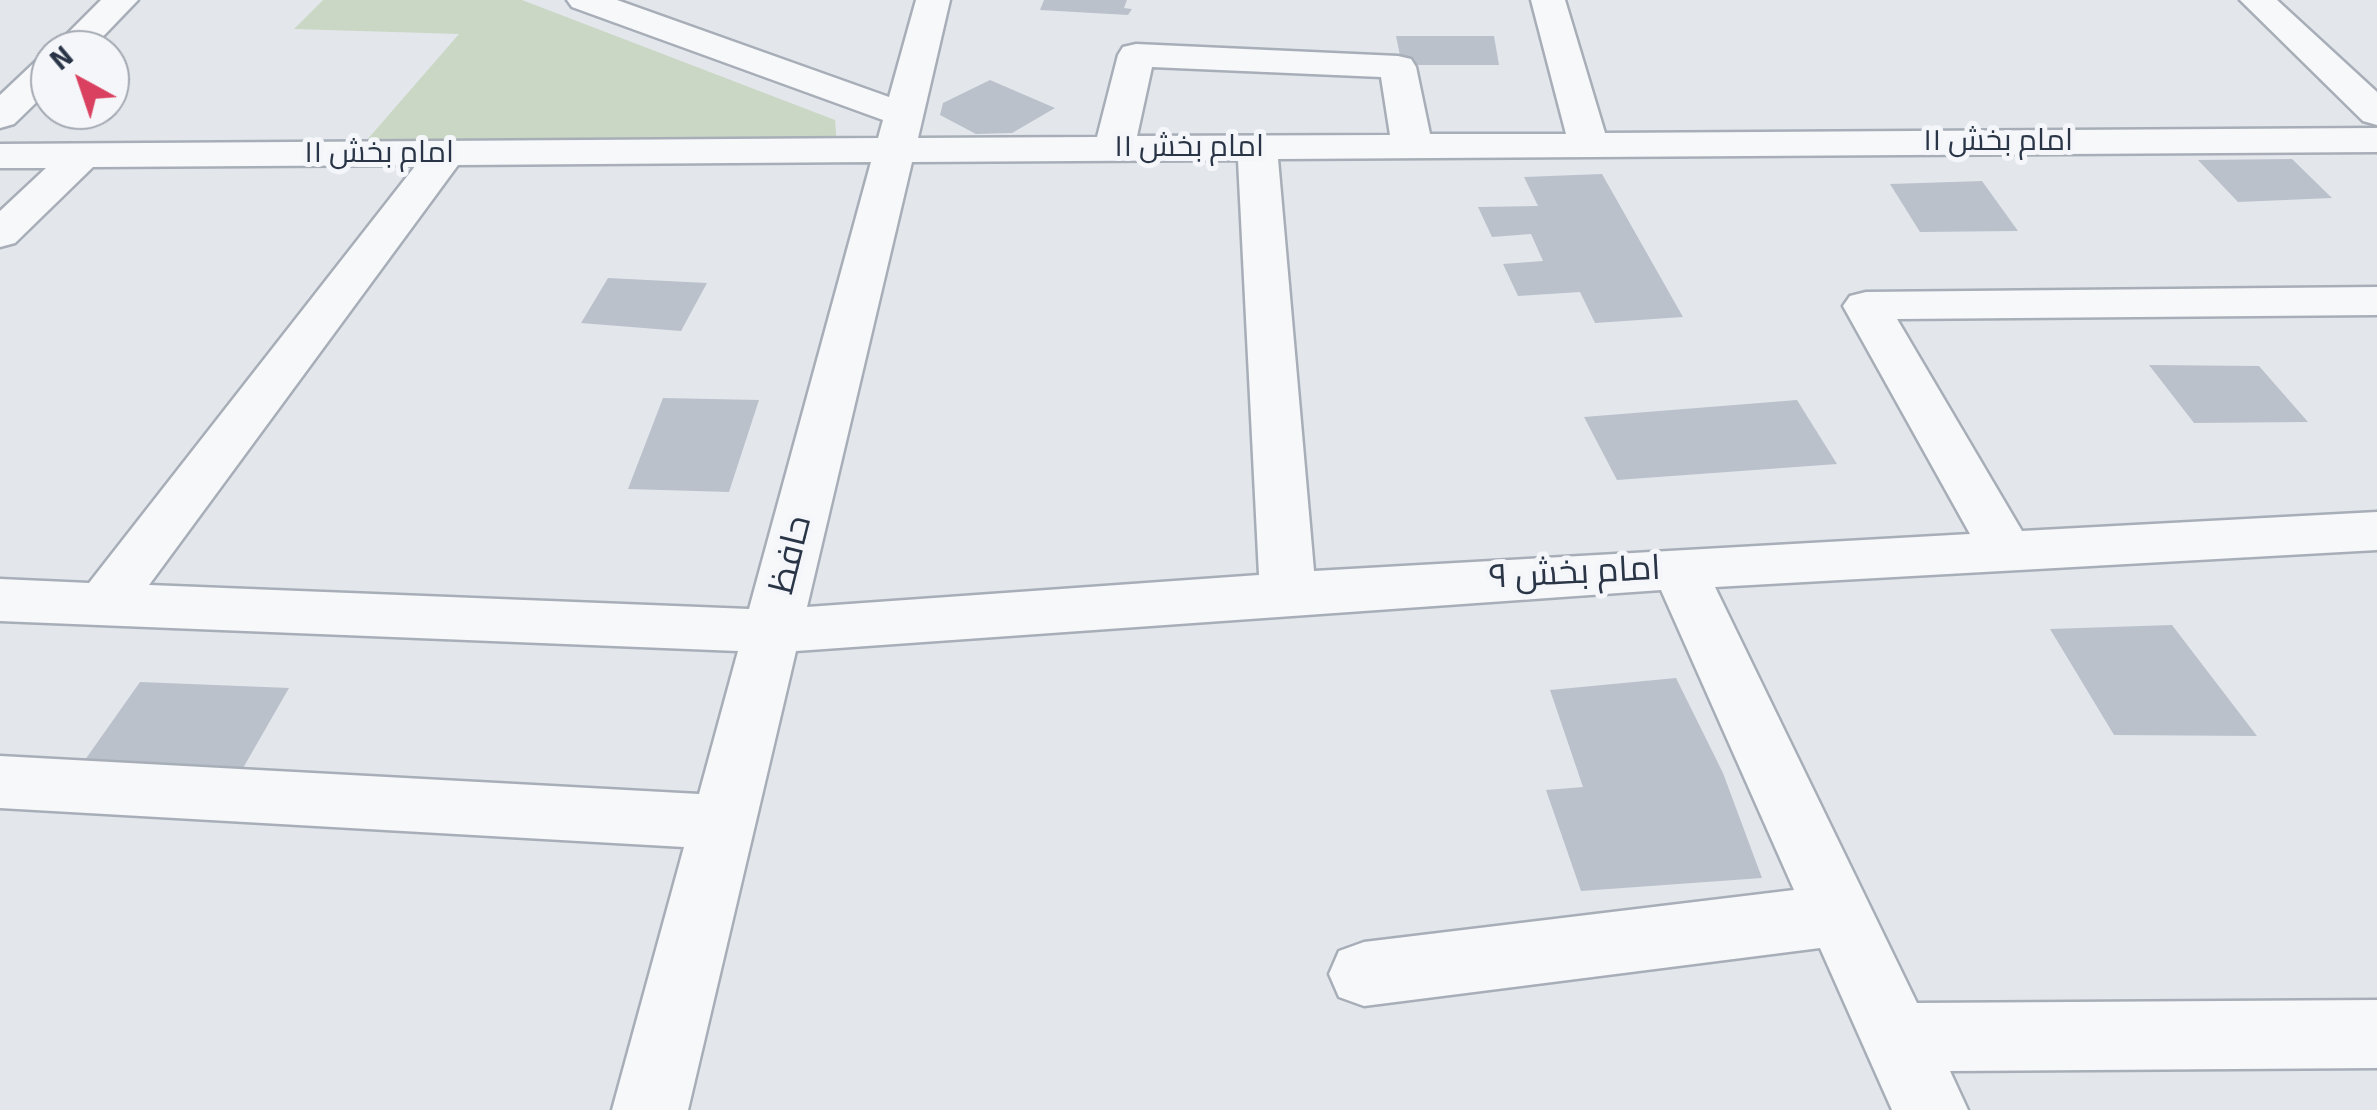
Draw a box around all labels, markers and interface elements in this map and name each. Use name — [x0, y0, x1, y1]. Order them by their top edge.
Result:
north arrow — [30, 30, 130, 130]
text: N — [44, 39, 80, 78]
street label: امام بخش ۱۱ — [1923, 124, 2073, 160]
street label: امام بخش ۱۱ — [1114, 130, 1264, 166]
street label: امام بخش ۱۱ — [304, 136, 454, 172]
street label: حافظ — [762, 512, 822, 598]
street label: امام بخش ۹ — [1488, 549, 1662, 599]

